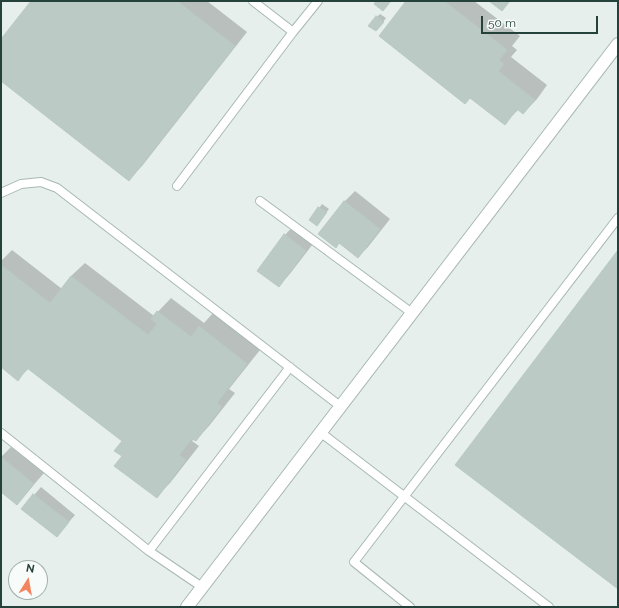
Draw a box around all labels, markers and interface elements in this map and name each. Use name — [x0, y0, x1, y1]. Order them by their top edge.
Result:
scale bar — [483, 8, 600, 34]
text: 50 m — [488, 16, 516, 30]
north arrow — [8, 560, 48, 600]
text: N — [25, 562, 36, 576]

